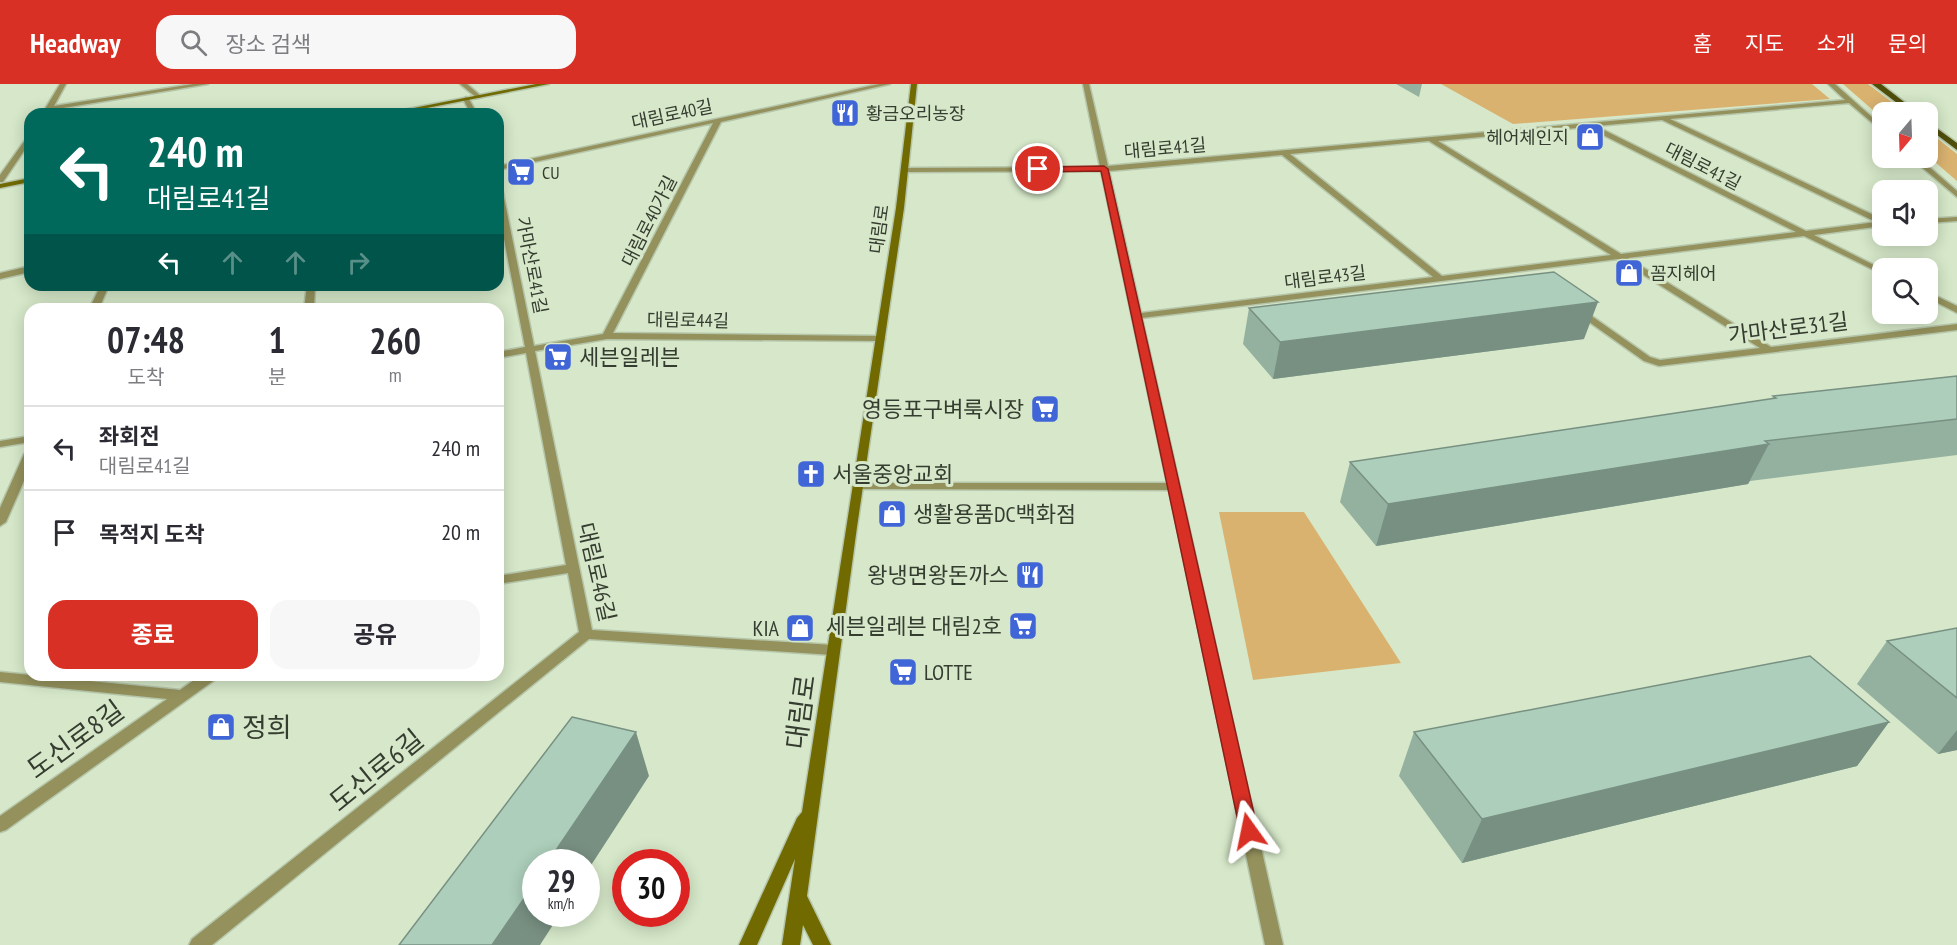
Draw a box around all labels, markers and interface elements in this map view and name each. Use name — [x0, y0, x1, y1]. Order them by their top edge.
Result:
search box — [156, 15, 576, 69]
text: Headway — [30, 24, 120, 61]
icon: search — [177, 26, 210, 59]
text: 장소 검색 — [225, 30, 311, 58]
text: 홈 — [1693, 30, 1712, 57]
text: 지도 — [1745, 30, 1784, 57]
text: 소개 — [1817, 30, 1855, 57]
text: 문의 — [1888, 30, 1927, 57]
street label: 대림로40길 — [629, 94, 715, 134]
restaurant icon: 황금오리농장 — [829, 97, 861, 129]
place label: 황금오리농장 — [866, 102, 965, 125]
north arrow — [1872, 102, 1938, 168]
map controls — [1872, 102, 1938, 324]
shop icon: 헤어체인지 — [1574, 121, 1606, 153]
text: 240 m — [147, 124, 244, 179]
place label: 헤어체인지 — [1486, 126, 1569, 149]
icon: left — [48, 132, 126, 210]
street label: 대림로41길 — [1123, 133, 1207, 163]
street label: 대림로41길 — [1661, 137, 1745, 195]
pin — [1012, 143, 1063, 194]
icon: arrive — [1021, 152, 1054, 185]
supermarket icon: CU — [505, 156, 537, 188]
place label: CU — [542, 161, 560, 184]
street label: 대림로40가길 — [616, 172, 682, 270]
button: sound — [1872, 180, 1938, 246]
text: 대림로41길 — [147, 181, 271, 215]
street label: 대림로 — [864, 203, 894, 255]
street label: 가마산로41길 — [511, 214, 553, 316]
icon: left — [153, 246, 186, 279]
icon: ahead — [216, 246, 249, 279]
icon: ahead — [279, 246, 312, 279]
icon: right — [342, 246, 375, 279]
shop icon: 꼼지헤어 — [1613, 257, 1645, 289]
button: search — [1872, 258, 1938, 324]
street label: 대림로43길 — [1283, 261, 1367, 293]
place label: 꼼지헤어 — [1650, 262, 1716, 285]
street label: 가마산로31길 — [1726, 307, 1850, 349]
street label: 대림로44길 — [647, 308, 729, 332]
text: 07:48 — [107, 316, 185, 363]
text: 1 — [269, 316, 286, 363]
text: 260 — [369, 317, 421, 364]
supermarket icon: 세븐일레븐 — [542, 341, 574, 373]
place label: 세븐일레븐 — [579, 343, 680, 371]
text: m — [389, 362, 402, 388]
text: 도착 — [128, 364, 164, 390]
text: 분 — [268, 364, 286, 390]
supermarket icon: 영등포구벼룩시장 — [1029, 393, 1061, 425]
place label: 영등포구벼룩시장 — [862, 395, 1024, 423]
text: 좌회전 — [99, 422, 160, 450]
icon: left — [48, 432, 81, 465]
text: 240 m — [431, 434, 480, 462]
text: 대림로41길 — [99, 453, 191, 479]
church icon: 서울중앙교회 — [795, 458, 827, 490]
place label: 서울중앙교회 — [832, 460, 953, 488]
shop icon: 생활용품DC백화점 — [876, 498, 908, 530]
place label: 생활용품DC백화점 — [913, 500, 1076, 528]
icon: arrive — [48, 516, 81, 549]
text: 20 m — [441, 518, 480, 546]
text: 목적지 도착 — [99, 520, 205, 548]
street label: 대림로46길 — [572, 520, 622, 624]
restaurant icon: 왕냉면왕돈까스 — [1014, 559, 1046, 591]
place label: 왕냉면왕돈까스 — [867, 561, 1009, 589]
button: 종료 — [48, 600, 258, 669]
button: 공유 — [270, 600, 480, 669]
supermarket icon: 세븐일레븐 대림2호 — [1007, 610, 1039, 642]
shop icon: KIA — [784, 612, 816, 644]
place label: 세븐일레븐 대림2호 — [826, 612, 1002, 640]
place label: KIA — [753, 614, 780, 642]
supermarket icon: LOTTE — [887, 656, 919, 688]
place label: LOTTE — [924, 658, 973, 686]
street label: 대림로 — [778, 673, 822, 751]
street label: 도신로8길 — [20, 692, 130, 786]
place label: 정희 — [242, 710, 292, 744]
shop icon: 정희 — [205, 711, 237, 743]
street label: 도신로6길 — [322, 722, 430, 818]
position arrow — [1217, 799, 1281, 863]
speed limit sign: 30 — [612, 849, 690, 927]
text: 29 — [547, 861, 575, 900]
text: km/h — [548, 894, 574, 913]

